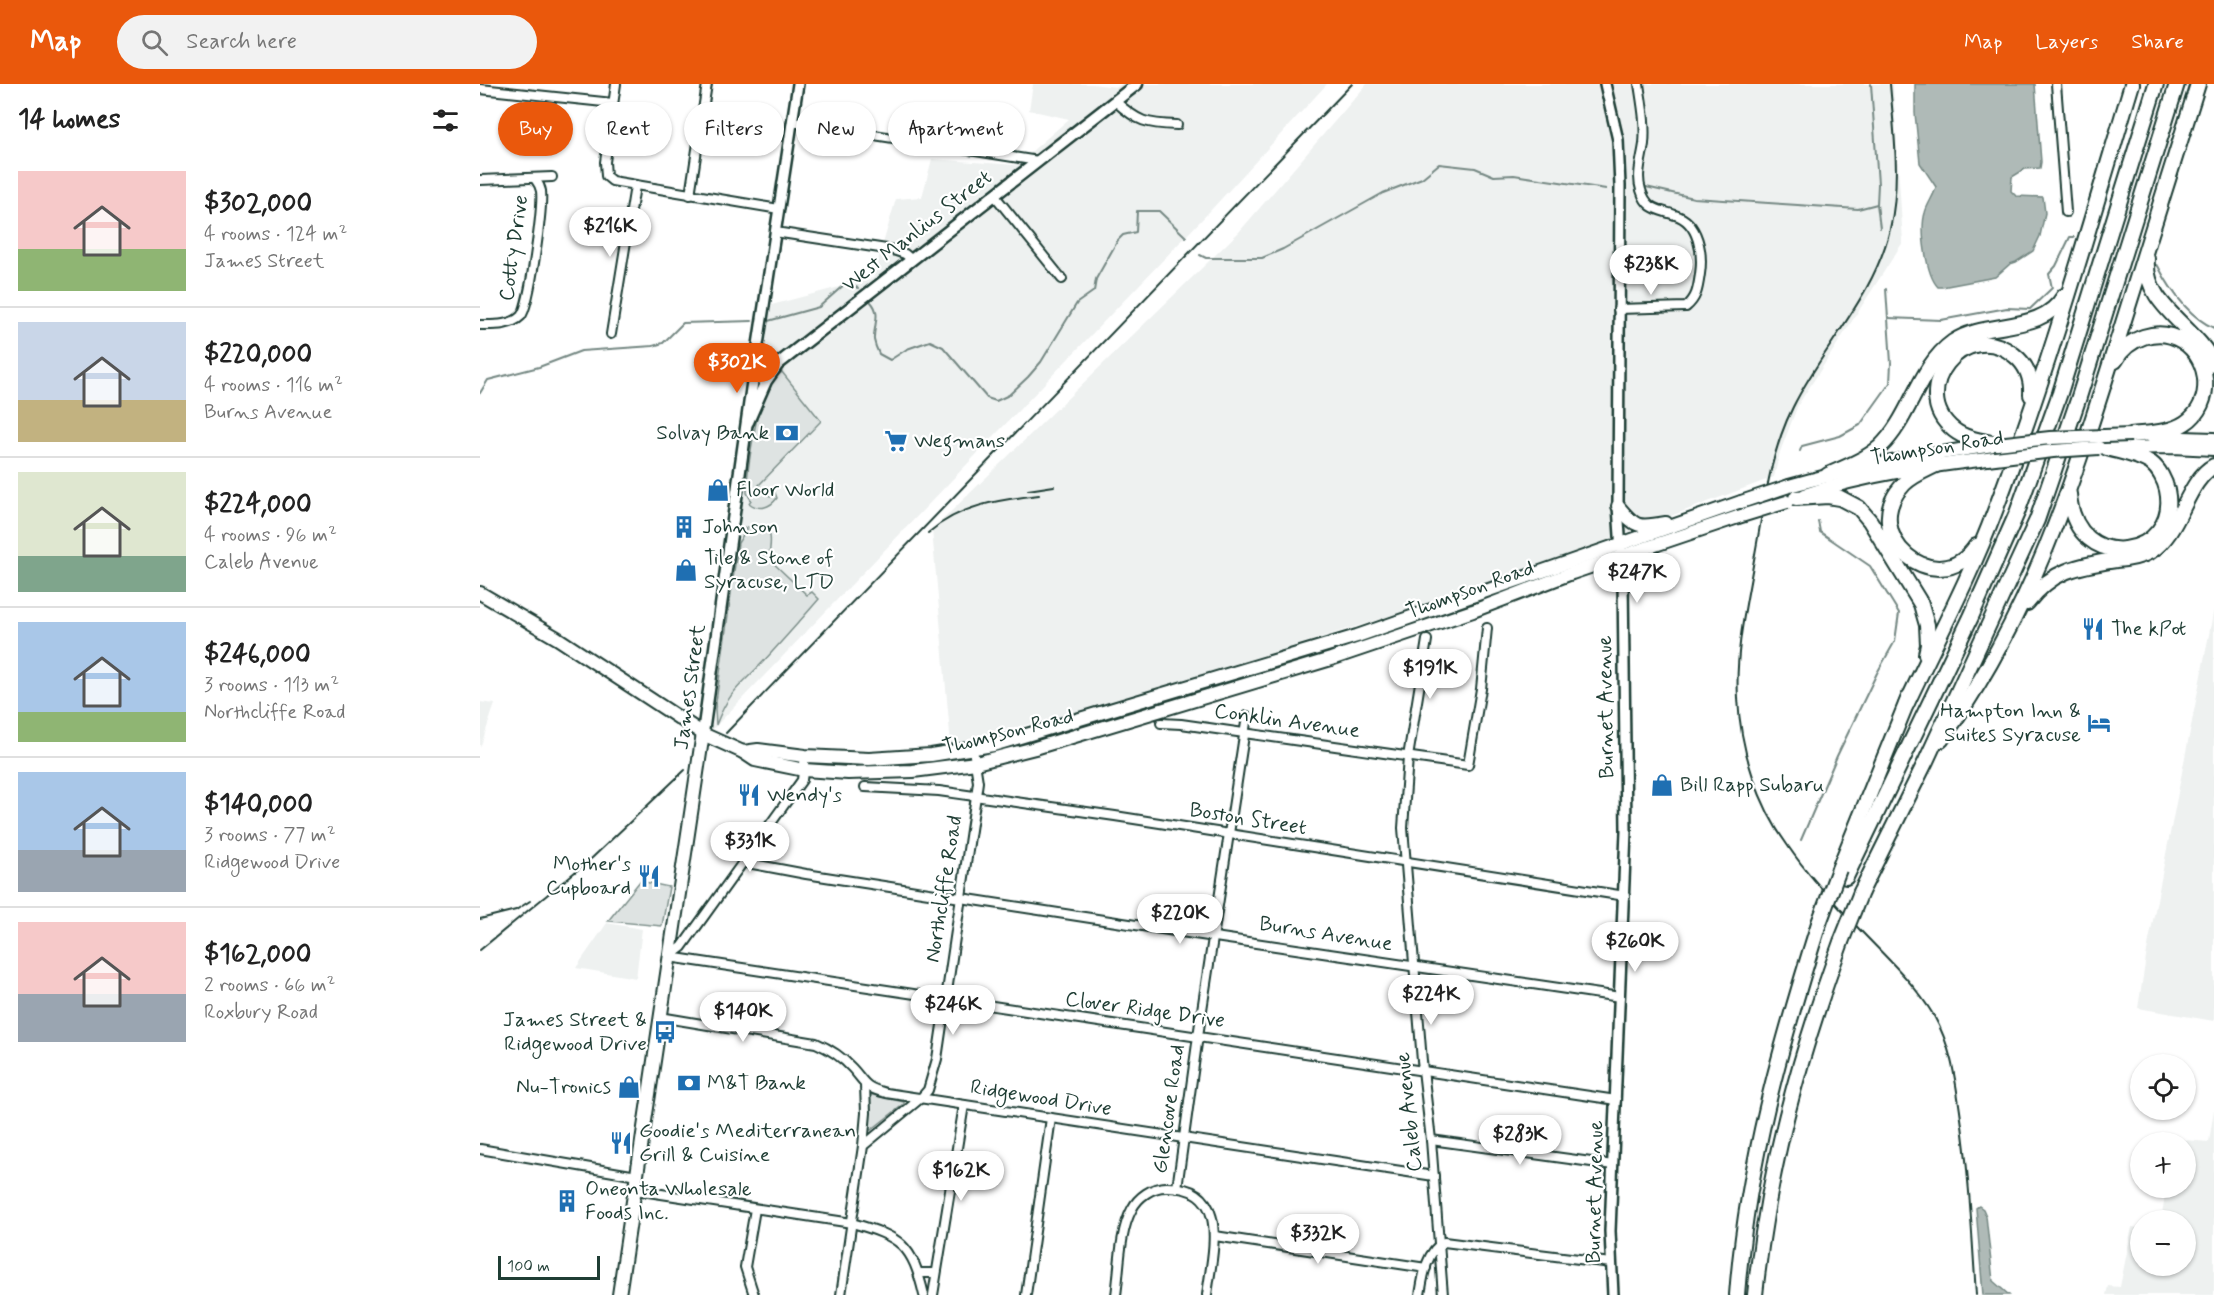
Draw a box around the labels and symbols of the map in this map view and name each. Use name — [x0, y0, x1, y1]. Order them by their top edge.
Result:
street label: West Manlius Street — [836, 163, 998, 298]
street label: Cotty Drive — [493, 193, 535, 303]
pin: $216K — [568, 207, 652, 258]
pin: $238K — [1609, 245, 1693, 296]
pin: $302K — [695, 343, 779, 394]
place label: Solvay Bank — [656, 419, 769, 447]
bank icon: Solvay Bank — [774, 420, 800, 446]
street label: Thompson Road — [1868, 424, 2006, 472]
place label: Wegmans — [914, 427, 1005, 457]
supermarket icon: Wegmans — [883, 428, 909, 454]
place label: Floor World — [736, 476, 834, 504]
shop icon: Floor World — [705, 477, 731, 503]
place label: Johnson — [702, 513, 779, 541]
building icon: Johnson — [671, 514, 697, 540]
place label: Tile & Stone of Syracuse, LTD — [704, 544, 834, 596]
pin: $247K — [1595, 553, 1679, 604]
street label: Thompson Road — [1402, 554, 1538, 626]
shop icon: Tile & Stone of Syracuse, LTD — [673, 557, 699, 583]
place label: The kPot — [2111, 615, 2187, 643]
restaurant icon: The kPot — [2080, 616, 2106, 642]
street label: James Street — [667, 622, 713, 752]
street label: Burnet Avenue — [1591, 635, 1621, 779]
pin: $191K — [1388, 649, 1472, 700]
street label: Conklin Avenue — [1212, 697, 1362, 745]
place label: Hampton Inn & Suites Syracuse — [1940, 697, 2081, 749]
street label: Thompson Road — [939, 702, 1077, 762]
hotel icon: Hampton Inn & Suites Syracuse — [2086, 710, 2112, 736]
place label: Bill Rapp Subaru — [1680, 771, 1824, 799]
shop icon: Bill Rapp Subaru — [1649, 772, 1675, 798]
place label: Wendy's — [767, 781, 842, 809]
restaurant icon: Wendy's — [736, 782, 762, 808]
street label: Boston Street — [1187, 796, 1309, 842]
street label: Northcliffe Road — [919, 813, 969, 965]
pin: $331K — [708, 822, 792, 873]
place label: Mother's Cupboard — [546, 850, 631, 902]
restaurant icon: Mother's Cupboard — [636, 863, 662, 889]
pin: $220K — [1138, 894, 1222, 945]
street label: Burns Avenue — [1257, 910, 1395, 958]
pin: $260K — [1593, 922, 1677, 973]
pin: $224K — [1389, 975, 1473, 1026]
pin: $246K — [911, 985, 995, 1036]
street label: Clover Ridge Drive — [1063, 985, 1227, 1035]
pin: $140K — [701, 992, 785, 1043]
place label: James Street & Ridgewood Drive — [503, 1006, 647, 1059]
bus stop icon: James Street & Ridgewood Drive — [652, 1019, 678, 1045]
street label: Glencove Road — [1146, 1043, 1192, 1175]
street label: Caleb Avenue — [1389, 1051, 1429, 1173]
place label: M&T Bank — [707, 1069, 806, 1097]
bank icon: M&T Bank — [676, 1070, 702, 1096]
place label: Nu-Tronics — [516, 1073, 611, 1101]
street label: Ridgewood Drive — [968, 1073, 1114, 1124]
shop icon: Nu-Tronics — [616, 1074, 642, 1100]
pin: $283K — [1478, 1115, 1562, 1166]
place label: Goodie's Mediterranean Grill & Cuisine — [639, 1117, 856, 1169]
street label: Burnet Avenue — [1580, 1120, 1610, 1264]
restaurant icon: Goodie's Mediterranean Grill & Cuisine — [608, 1130, 634, 1156]
pin: $162K — [919, 1151, 1003, 1202]
place label: Oneonta Wholesale Foods Inc. — [585, 1175, 752, 1227]
building icon: Oneonta Wholesale Foods Inc. — [554, 1188, 580, 1214]
pin: $332K — [1276, 1214, 1360, 1265]
scale bar — [498, 1253, 600, 1280]

